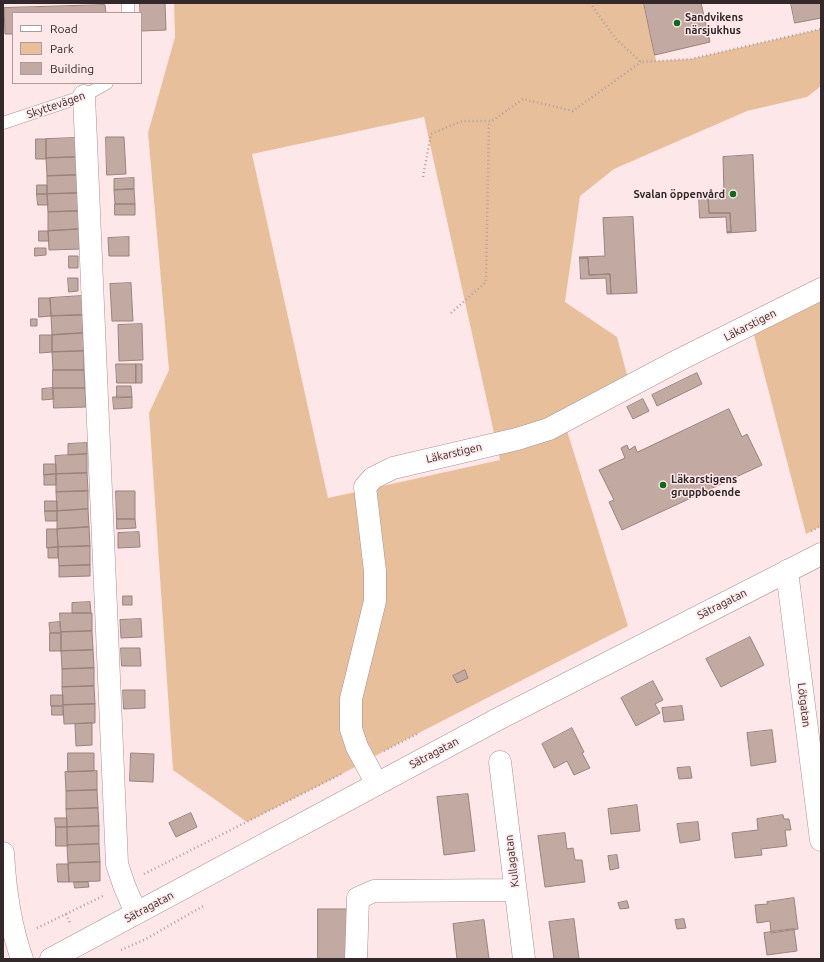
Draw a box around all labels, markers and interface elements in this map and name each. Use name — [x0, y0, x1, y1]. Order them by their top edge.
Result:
place label: Sandvikens närsjukhus — [685, 10, 743, 36]
legend — [12, 12, 142, 84]
marker: Sandvikens närsjukhus — [672, 18, 682, 28]
text: Road — [50, 22, 78, 35]
text: Park — [50, 42, 74, 55]
text: Building — [50, 62, 94, 75]
street label: Skyttevägen — [25, 89, 87, 121]
place label: Svalan öppenvård — [633, 187, 725, 201]
marker: Svalan öppenvård — [728, 189, 738, 199]
street label: Läkarstigen — [722, 306, 778, 344]
street label: Läkarstigen — [425, 440, 483, 466]
place label: Läkarstigens gruppboende — [671, 472, 741, 498]
marker: Läkarstigens gruppboende — [658, 480, 668, 490]
street label: Sätragatan — [695, 586, 749, 622]
street label: Lötgatan — [795, 682, 813, 728]
street label: Sätragatan — [407, 735, 461, 771]
street label: Kullagatan — [502, 834, 522, 888]
street label: Sätragatan — [122, 889, 176, 925]

